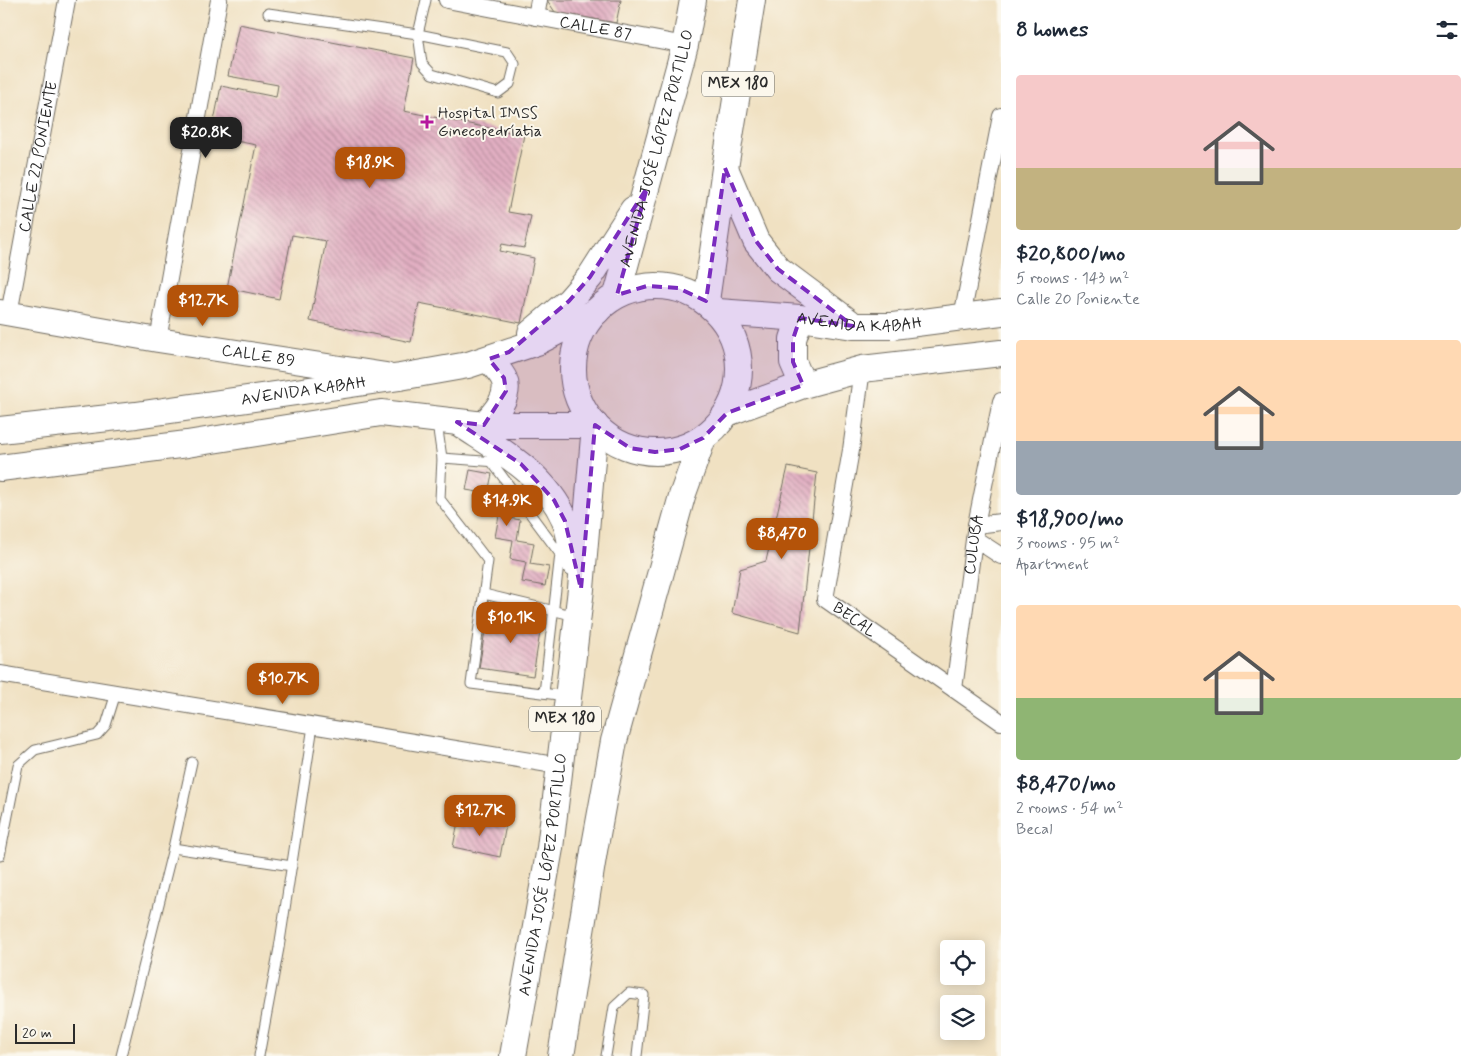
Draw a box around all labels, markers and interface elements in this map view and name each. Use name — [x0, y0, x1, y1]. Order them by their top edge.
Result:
street label: CALLE 87 — [558, 11, 633, 45]
text: 8 homes — [1016, 16, 1088, 44]
icon: filters — [1433, 16, 1461, 44]
street label: AVENIDA JOSÉ LÓPEZ PORTILLO — [615, 28, 698, 270]
road number: MEX 180 — [702, 72, 774, 96]
street label: CALLE 22 PONIENTE — [14, 79, 62, 234]
place label: Hospital IMSS Ginecopedríatia — [438, 103, 542, 142]
icon: home — [1194, 108, 1284, 198]
marker: Hospital IMSS Ginecopedríatia — [420, 115, 434, 129]
pin: $20.8K — [165, 116, 247, 159]
text: $20.8K — [181, 122, 231, 143]
pin: $18.9K — [329, 146, 411, 189]
text: $18.9K — [346, 152, 394, 173]
text: $20,800/mo — [1016, 240, 1125, 268]
text: 5 rooms · 143 m² — [1016, 268, 1129, 289]
pin: $12.7K — [162, 284, 244, 327]
text: Calle 20 Poniente — [1016, 289, 1140, 310]
text: $12.7K — [178, 290, 228, 311]
street label: AVENIDA KABAH — [795, 307, 924, 337]
street label: CALLE 89 — [220, 339, 297, 371]
street label: AVENIDA KABAH — [240, 371, 368, 410]
icon: home — [1194, 373, 1284, 463]
pin: $14.9K — [466, 484, 548, 527]
text: $14.9K — [483, 490, 531, 511]
text: $18,900/mo — [1016, 505, 1123, 533]
street label: CULUBA — [959, 512, 989, 576]
pin: $8,470 — [741, 518, 823, 560]
text: $8,470 — [757, 523, 807, 544]
text: 3 rooms · 95 m² — [1016, 533, 1120, 554]
text: Apartment — [1016, 554, 1089, 575]
street label: BECAL — [829, 597, 881, 642]
pin: $10.1K — [470, 602, 552, 644]
text: $10.1K — [487, 607, 535, 628]
icon: home — [1194, 638, 1284, 728]
pin: $10.7K — [242, 662, 324, 705]
text: $10.7K — [258, 668, 308, 689]
road number: MEX 180 — [529, 706, 601, 732]
street label: AVENIDA JOSÉ LÓPEZ PORTILLO — [513, 752, 572, 998]
text: $8,470/mo — [1016, 770, 1116, 798]
pin: $12.7K — [439, 794, 521, 837]
text: 2 rooms · 54 m² — [1016, 798, 1123, 819]
text: $12.7K — [455, 800, 505, 821]
text: Becal — [1016, 819, 1052, 840]
map controls — [940, 940, 985, 1040]
button: locate — [940, 940, 985, 985]
button: layers — [940, 995, 985, 1040]
scale bar — [15, 1021, 75, 1044]
text: 20 m — [22, 1024, 52, 1042]

